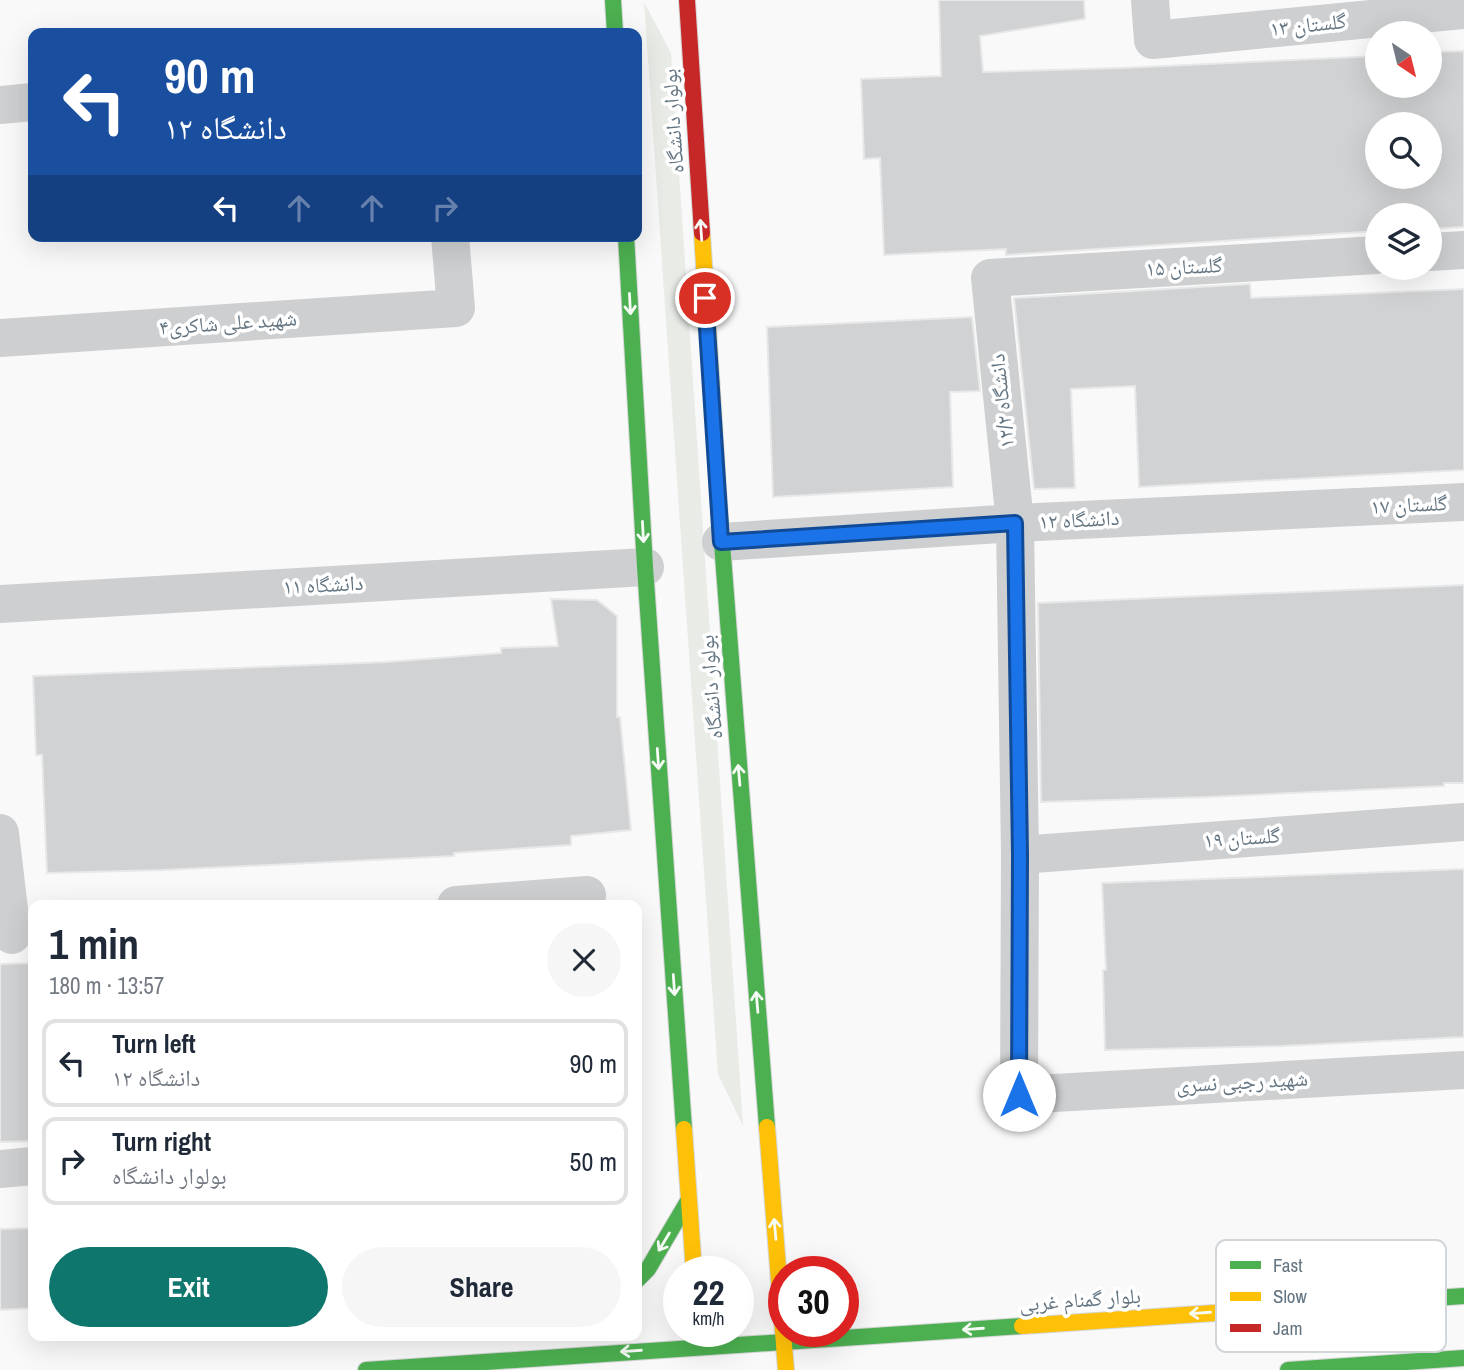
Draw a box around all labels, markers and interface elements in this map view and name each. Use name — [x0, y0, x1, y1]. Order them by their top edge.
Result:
street label: گلستان ۱۳ — [1268, 6, 1348, 43]
north arrow — [1365, 21, 1442, 98]
map controls — [1365, 21, 1442, 280]
text: 90 m — [164, 42, 256, 108]
icon: left — [49, 56, 140, 147]
street label: بولوار دانشگاه — [654, 68, 691, 174]
text: دانشگاه ۱۲ — [164, 106, 287, 149]
button: search — [1365, 112, 1442, 189]
icon: left — [207, 189, 245, 227]
icon: ahead — [280, 189, 318, 227]
icon: ahead — [353, 189, 391, 227]
icon: right — [426, 189, 464, 227]
button: layers — [1365, 203, 1442, 280]
one-way arrow — [694, 220, 707, 242]
street label: گلستان ۱۵ — [1145, 250, 1223, 283]
pin — [675, 268, 735, 328]
icon: arrive — [686, 279, 724, 317]
one-way arrow — [624, 293, 637, 316]
street label: شهید علی شاکری۴ — [158, 303, 298, 342]
street label: دانشگاه ۱۲/۲ — [982, 352, 1021, 450]
street label: گلستان ۱۷ — [1370, 488, 1448, 521]
street label: دانشگاه ۱۲ — [1038, 503, 1120, 536]
one-way arrow — [637, 520, 650, 543]
street label: دانشگاه ۱۱ — [282, 568, 364, 601]
street label: بولوار دانشگاه — [691, 634, 730, 740]
one-way arrow — [652, 747, 665, 769]
one-way arrow — [732, 764, 745, 787]
street label: گلستان ۱۹ — [1203, 820, 1281, 855]
text: 1 min — [49, 916, 139, 972]
button: close — [547, 923, 621, 997]
text: 180 m · 13:57 — [49, 970, 164, 1001]
one-way arrow — [667, 974, 680, 997]
one-way arrow — [750, 991, 763, 1014]
text: Turn left — [112, 1026, 196, 1061]
icon: left — [53, 1044, 91, 1082]
text: 90 m — [570, 1046, 617, 1081]
position arrow — [982, 1058, 1056, 1132]
text: دانشگاه ۱۲ — [112, 1062, 200, 1093]
street label: شهید رجبی نسری — [1175, 1064, 1309, 1099]
text: Turn right — [112, 1124, 211, 1159]
icon: right — [53, 1142, 91, 1180]
text: 50 m — [570, 1144, 617, 1179]
text: بولوار دانشگاه — [112, 1160, 227, 1191]
one-way arrow — [768, 1218, 781, 1240]
one-way arrow — [657, 1231, 670, 1252]
legend — [1216, 1240, 1446, 1352]
button: Exit — [49, 1247, 328, 1327]
button: Share — [342, 1247, 621, 1327]
text: Fast — [1273, 1252, 1303, 1278]
speed limit sign: 30 — [768, 1256, 859, 1347]
text: 22 — [693, 1269, 724, 1316]
street label: بلوار گمنام غربی — [1018, 1281, 1142, 1318]
text: Slow — [1273, 1283, 1308, 1309]
text: km/h — [693, 1306, 725, 1331]
one-way arrow — [1189, 1307, 1212, 1320]
text: Jam — [1273, 1315, 1302, 1341]
one-way arrow — [962, 1322, 985, 1335]
one-way arrow — [620, 1345, 642, 1358]

